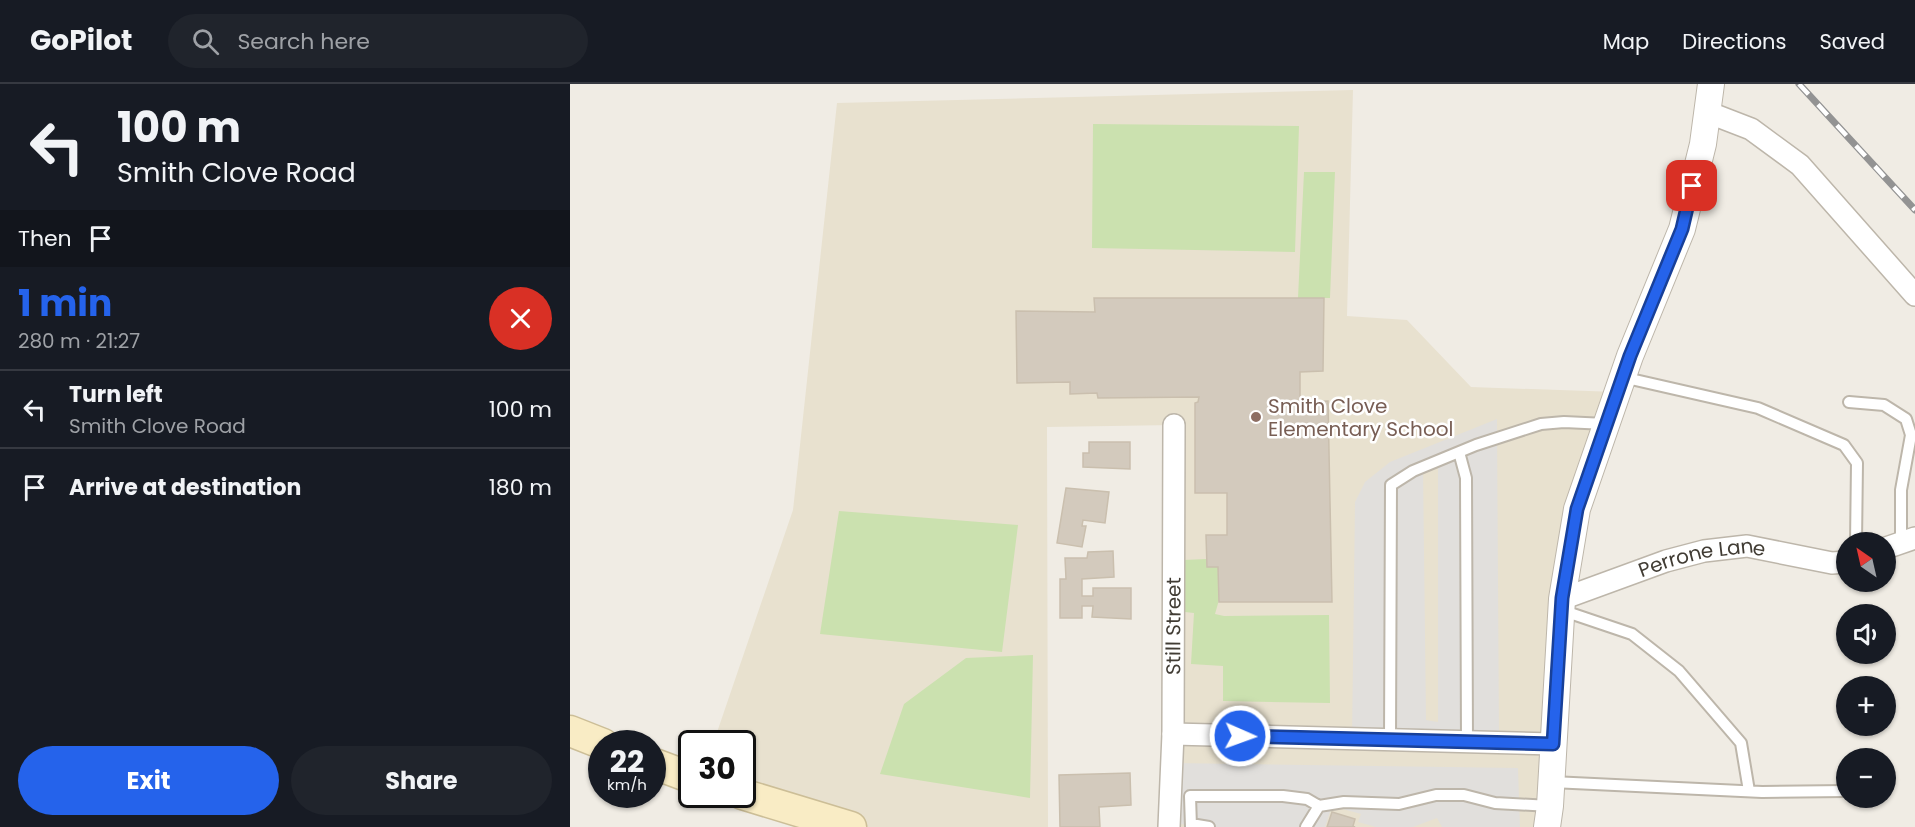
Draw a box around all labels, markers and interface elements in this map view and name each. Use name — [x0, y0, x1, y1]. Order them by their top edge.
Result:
search box — [168, 14, 588, 68]
text: GoPilot — [30, 21, 132, 60]
icon: search — [189, 25, 222, 58]
text: Search here — [237, 26, 370, 57]
text: Map — [1603, 27, 1649, 56]
text: Directions — [1682, 27, 1786, 56]
text: Saved — [1819, 27, 1885, 56]
text: 100 m — [117, 98, 241, 157]
icon: left — [18, 108, 96, 186]
text: Smith Clove Road — [117, 154, 356, 191]
pin — [1666, 160, 1717, 211]
icon: arrive — [1675, 169, 1708, 202]
icon: arrive — [84, 222, 117, 255]
text: Then — [18, 223, 72, 254]
text: 1 min — [18, 278, 112, 329]
button: close — [489, 287, 552, 350]
text: 280 m · 21:27 — [18, 327, 140, 355]
text: Turn left — [69, 379, 163, 410]
place label: Smith Clove Elementary School — [1268, 392, 1453, 443]
icon: left — [18, 393, 51, 426]
text: 100 m — [489, 394, 552, 425]
marker: Smith Clove Elementary School — [1249, 410, 1263, 424]
text: Smith Clove Road — [69, 412, 246, 440]
icon: arrive — [18, 471, 51, 504]
text: Arrive at destination — [69, 472, 301, 503]
text: 180 m — [489, 472, 552, 503]
street label: Perrone Lane — [1634, 531, 1768, 584]
north arrow — [1836, 532, 1896, 592]
map controls — [1836, 532, 1896, 808]
street label: Still Street — [1159, 577, 1188, 675]
button: sound — [1836, 604, 1896, 664]
button: + — [1836, 676, 1896, 736]
position arrow — [1208, 704, 1272, 768]
speed limit sign: 30 — [678, 730, 756, 808]
text: 22 — [610, 740, 644, 783]
button: Exit — [18, 746, 279, 815]
button: Share — [291, 746, 552, 815]
button: − — [1836, 748, 1896, 808]
text: km/h — [607, 774, 647, 795]

